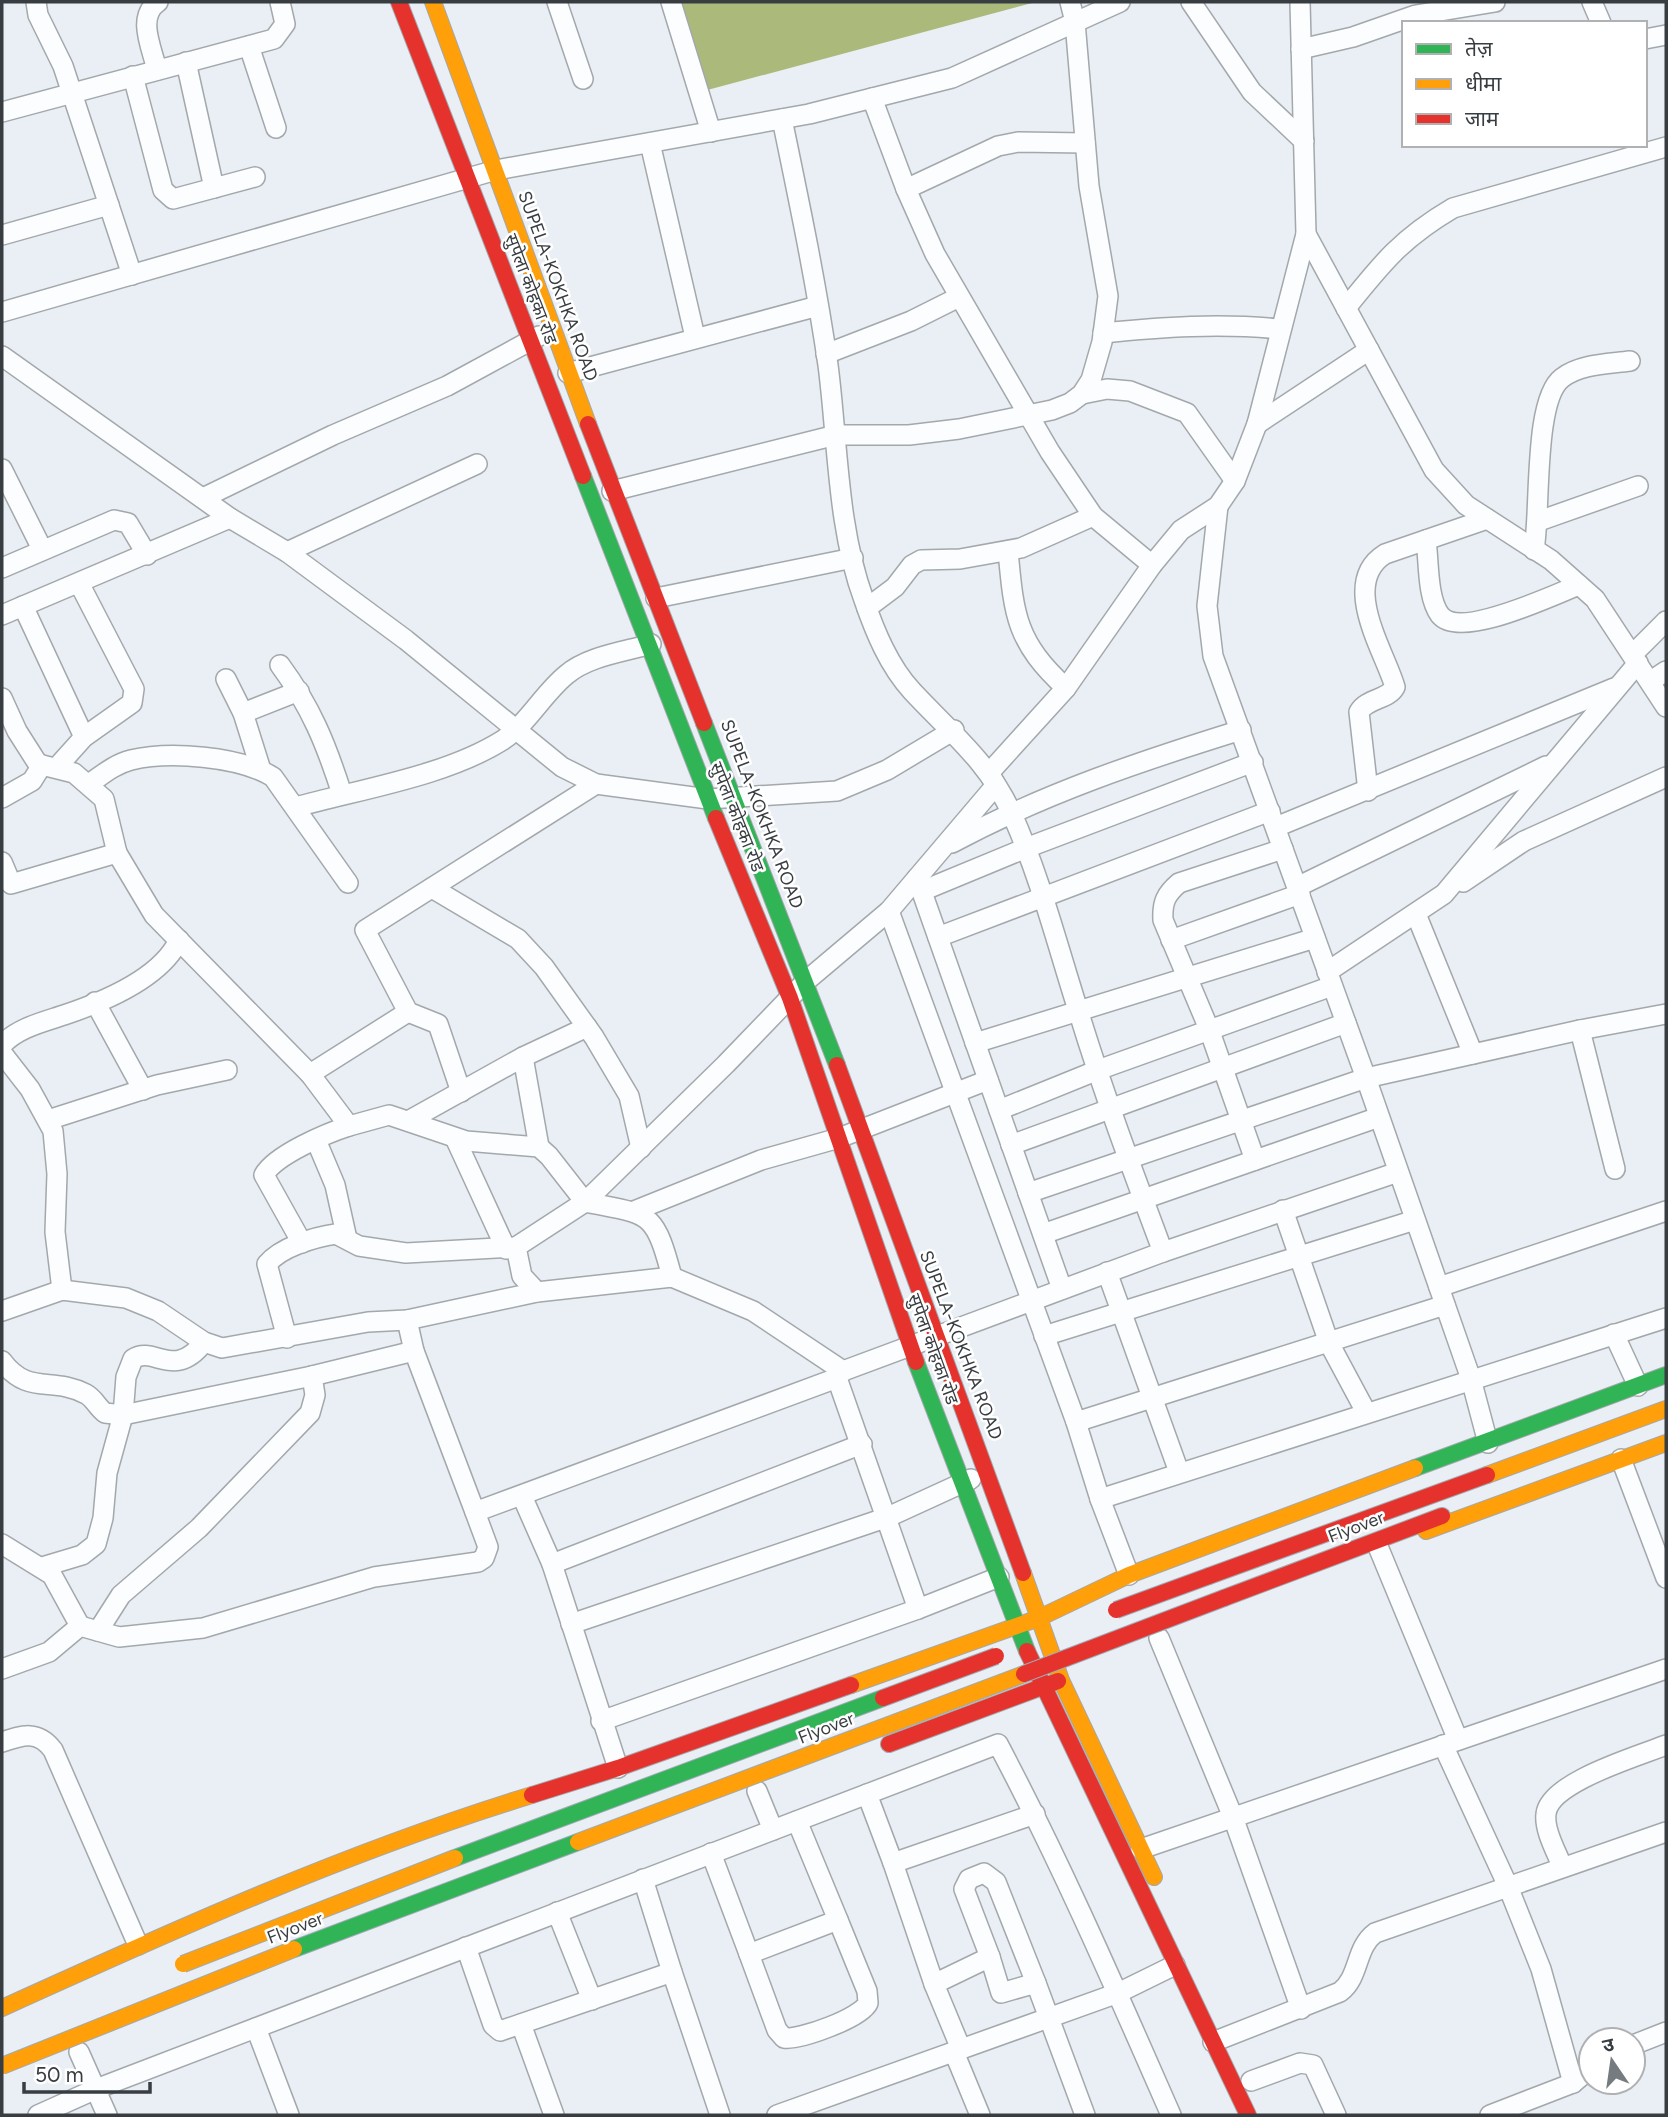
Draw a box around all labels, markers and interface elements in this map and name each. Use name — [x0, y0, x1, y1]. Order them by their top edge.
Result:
legend — [1402, 21, 1647, 147]
text: तेज़ — [1465, 36, 1493, 61]
text: धीमा — [1465, 71, 1502, 96]
text: जाम — [1465, 106, 1499, 131]
street label: SUPELA-KOKHKA ROAD — [513, 188, 603, 384]
street label: सुपेला कोहका रोड — [499, 231, 562, 348]
street label: SUPELA-KOKHKA ROAD — [716, 716, 808, 912]
street label: सुपेला कोहका रोड — [704, 759, 769, 876]
street label: SUPELA-KOKHKA ROAD — [915, 1247, 1007, 1443]
street label: सुपेला कोहका रोड — [902, 1291, 963, 1408]
street label: Flyover — [1325, 1506, 1387, 1548]
street label: Flyover — [795, 1707, 857, 1749]
street label: Flyover — [264, 1907, 326, 1949]
north arrow — [1577, 2026, 1647, 2096]
text: उ — [1600, 2032, 1617, 2057]
scale bar — [24, 2050, 150, 2094]
text: 50 m — [35, 2062, 84, 2087]

